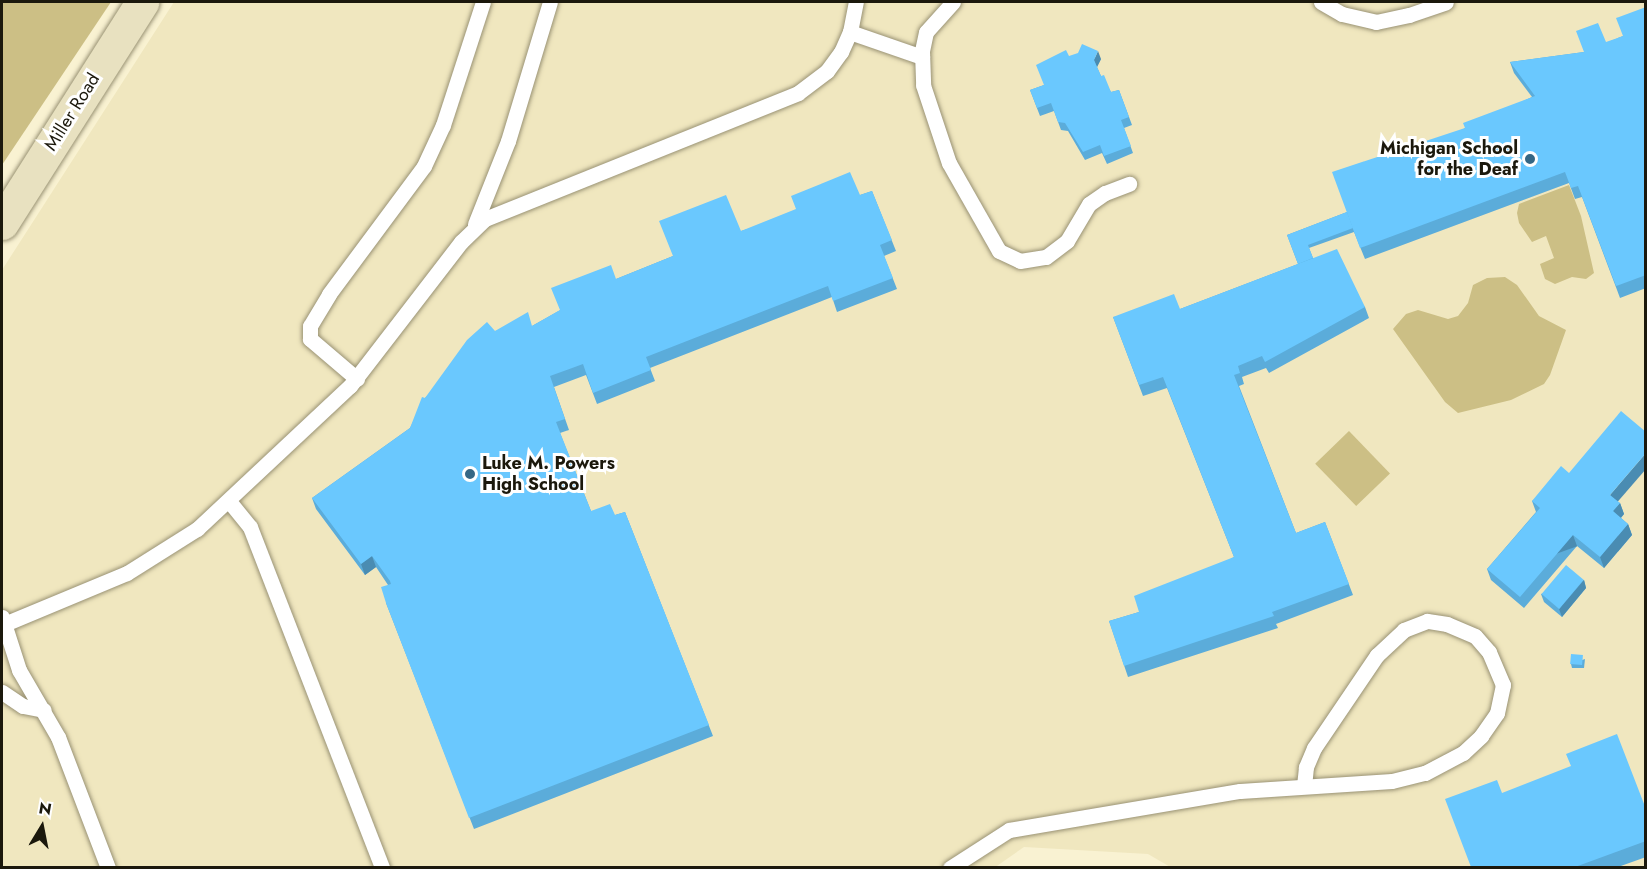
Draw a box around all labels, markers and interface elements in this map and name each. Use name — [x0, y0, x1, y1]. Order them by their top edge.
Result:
street label: Miller Road — [40, 69, 104, 155]
place label: Michigan School for the Deaf — [1380, 138, 1518, 180]
marker: Michigan School for the Deaf — [1523, 152, 1537, 166]
place label: Luke M. Powers High School — [482, 453, 615, 496]
marker: Luke M. Powers High School — [463, 467, 477, 481]
text: N — [37, 796, 53, 821]
north arrow — [12, 797, 72, 857]

